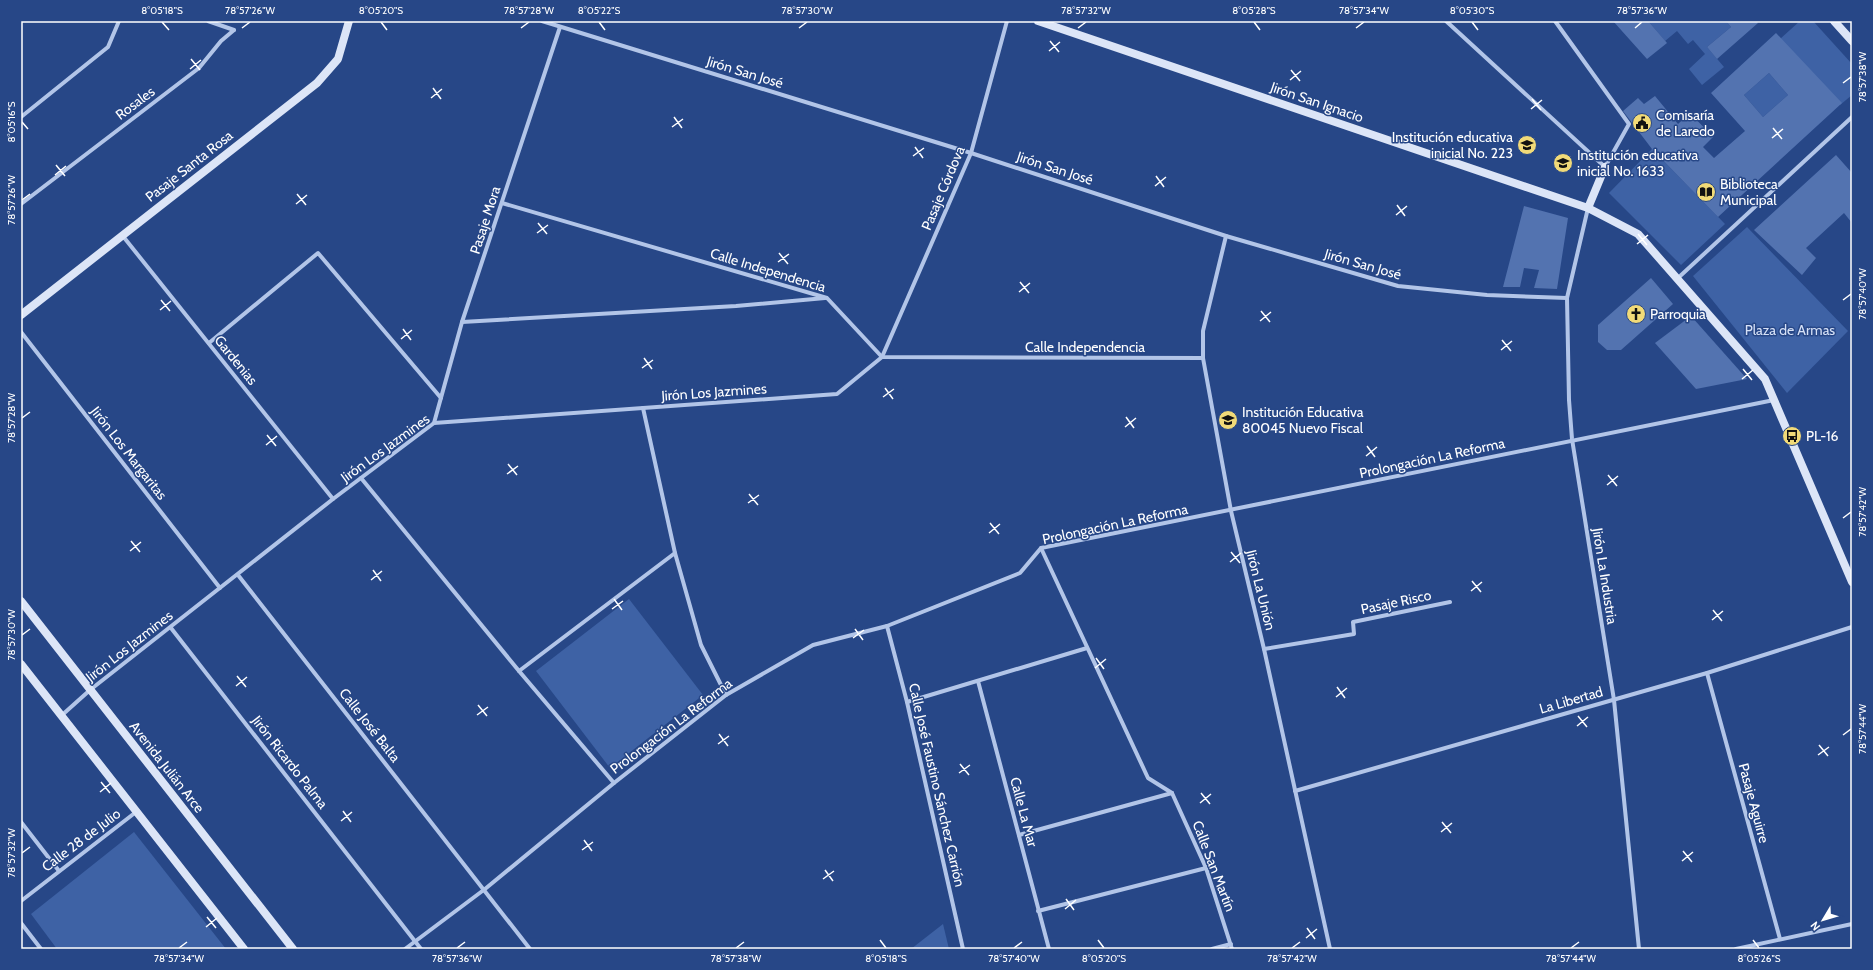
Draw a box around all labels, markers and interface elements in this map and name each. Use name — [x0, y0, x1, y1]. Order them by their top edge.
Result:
text: 8°05'18"S — [141, 4, 183, 17]
text: 78°57'26"W — [225, 4, 275, 17]
text: 8°05'20"S — [359, 4, 403, 17]
text: 78°57'28"W — [504, 4, 555, 17]
text: 8°05'22"S — [578, 4, 620, 17]
text: 78°57'30"W — [781, 4, 833, 17]
text: 78°57'32"W — [1061, 4, 1111, 17]
text: 8°05'28"S — [1232, 4, 1276, 17]
text: 78°57'34"W — [1339, 4, 1389, 17]
text: 8°05'30"S — [1450, 4, 1494, 17]
text: 78°57'36"W — [1617, 4, 1668, 17]
text: 78°57'38"W — [1856, 51, 1869, 102]
street label: Jirón San José — [704, 52, 786, 92]
street label: Jirón San Ignacio — [1267, 77, 1366, 126]
street label: Rosales — [112, 82, 158, 124]
text: 8°05'16"S — [5, 101, 18, 143]
place label: Comisaría de Laredo — [1656, 106, 1715, 140]
public building icon: Comisaría de Laredo — [1631, 112, 1653, 134]
street label: Pasaje Santa Rosa — [142, 126, 236, 206]
place label: Institución educativa inicial No. 223 — [1392, 128, 1513, 162]
school or university icon: Institución educativa inicial No. 223 — [1516, 134, 1538, 156]
street label: Pasaje Córdova — [917, 143, 969, 233]
place label: Institución educativa inicial No. 1633 — [1577, 146, 1699, 180]
street label: Jirón San José — [1014, 147, 1095, 189]
school or university icon: Institución educativa inicial No. 1633 — [1552, 152, 1574, 174]
text: 78°57'26"W — [5, 175, 18, 225]
place label: Biblioteca Municipal — [1720, 175, 1778, 209]
library icon: Biblioteca Municipal — [1695, 181, 1717, 203]
street label: Pasaje Mora — [466, 184, 505, 256]
street label: Calle Independencia — [708, 244, 828, 296]
street label: Jirón San José — [1321, 244, 1404, 284]
text: 78°57'40"W — [1856, 268, 1869, 320]
church icon: Parroquia — [1625, 303, 1647, 325]
place label: Parroquia — [1650, 305, 1706, 323]
park label: Plaza de Armas — [1745, 321, 1835, 339]
street label: Gardenias — [211, 332, 262, 389]
street label: Calle Independencia — [1025, 338, 1145, 356]
street label: Jirón Los Jazmines — [660, 379, 768, 405]
text: 78°57'28"W — [5, 392, 18, 443]
street label: Jirón Los Margaritas — [86, 402, 171, 503]
place label: Institución Educativa 80045 Nuevo Fiscal — [1242, 403, 1364, 437]
school or university icon: Institución Educativa 80045 Nuevo Fiscal — [1217, 409, 1239, 431]
street label: Jirón Los Jazmines — [336, 410, 433, 487]
bus stop icon: PL-16 — [1781, 425, 1803, 447]
place label: PL-16 — [1806, 427, 1838, 445]
street label: Prolongación La Reforma — [1358, 434, 1507, 482]
text: 78°57'42"W — [1856, 487, 1869, 537]
street label: Prolongación La Reforma — [1041, 500, 1190, 548]
street label: Jirón La Industria — [1588, 526, 1622, 626]
street label: Jirón La Unión — [1242, 547, 1280, 632]
street label: Pasaje Risco — [1359, 586, 1433, 618]
street label: Jirón Los Jazmines — [81, 606, 176, 686]
text: 78°57'30"W — [5, 609, 18, 661]
street label: Prolongación La Reforma — [606, 674, 736, 778]
street label: Calle José Faustino Sánchez Carrión — [905, 681, 969, 889]
street label: La Libertad — [1537, 682, 1605, 718]
street label: Calle José Balta — [335, 684, 405, 766]
text: 78°57'44"W — [1856, 703, 1869, 754]
street label: Jirón Ricardo Palma — [247, 711, 332, 812]
street label: Avenida Julián Arce — [126, 718, 208, 816]
street label: Pasaje Aguirre — [1735, 761, 1773, 845]
street label: Calle La Mar — [1006, 775, 1042, 849]
street label: Calle 28 de Julio — [38, 804, 124, 875]
street label: Calle San Martín — [1188, 818, 1240, 914]
text: 78°57'32"W — [5, 828, 18, 878]
north arrow — [1803, 900, 1843, 940]
text: N — [1807, 919, 1823, 934]
text: 78°57'34"W — [154, 952, 204, 965]
text: 78°57'36"W — [432, 952, 483, 965]
text: 78°57'38"W — [711, 952, 762, 965]
text: 8°05'18"S — [865, 952, 907, 965]
text: 78°57'40"W — [988, 952, 1040, 965]
text: 8°05'20"S — [1082, 952, 1126, 965]
text: 78°57'42"W — [1267, 952, 1317, 965]
text: 78°57'44"W — [1546, 952, 1597, 965]
text: 8°05'26"S — [1737, 952, 1781, 965]

